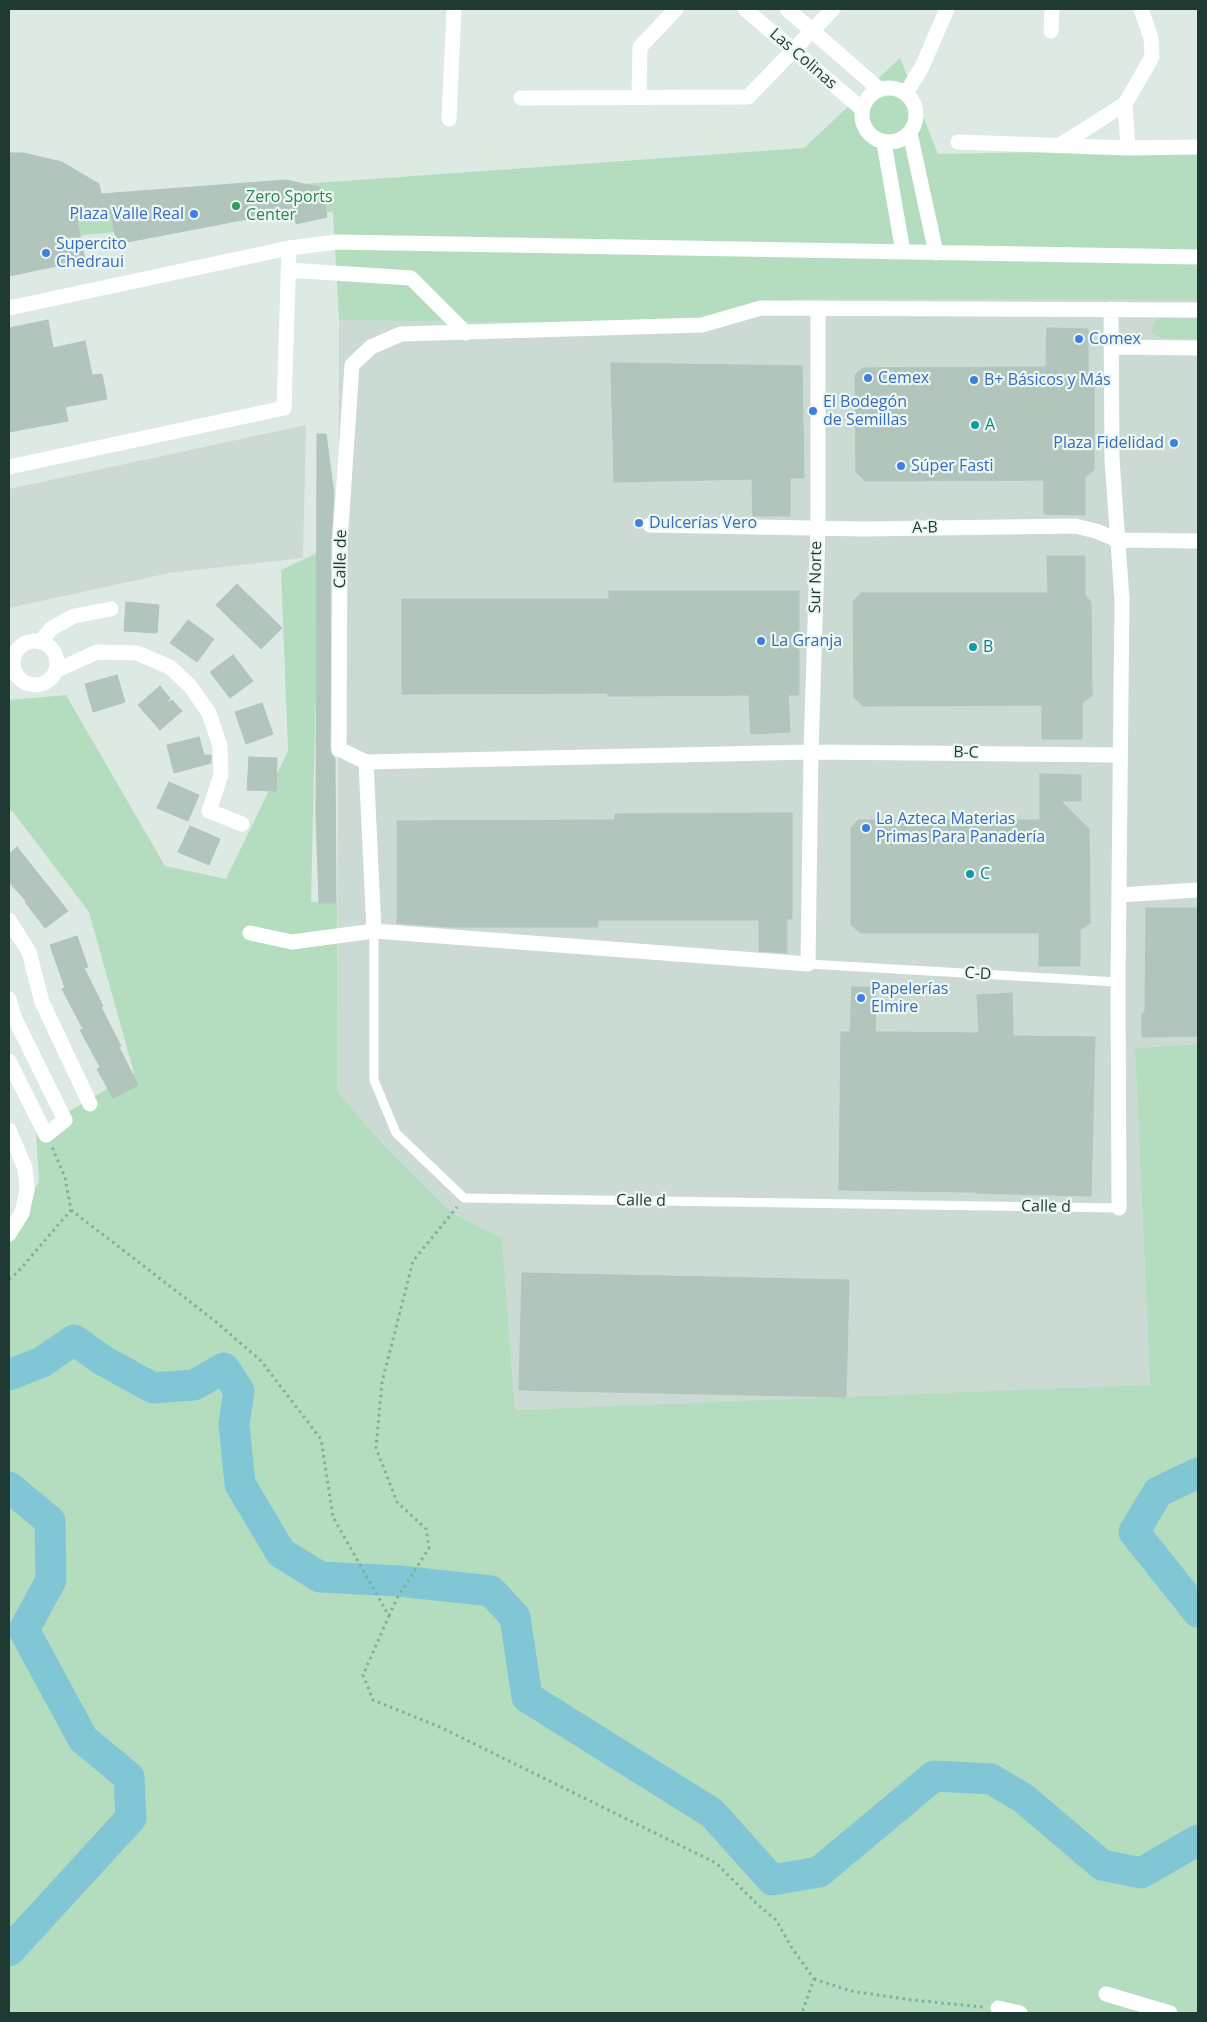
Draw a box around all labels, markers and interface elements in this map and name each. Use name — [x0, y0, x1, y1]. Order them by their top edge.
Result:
street label: Las Colinas — [765, 24, 841, 94]
place label: Zero Sports Center — [246, 187, 333, 225]
marker: Zero Sports Center — [230, 200, 242, 212]
place label: Plaza Valle Real — [69, 204, 184, 224]
marker: Plaza Valle Real — [188, 208, 200, 220]
place label: Supercito Chedraui — [56, 234, 127, 272]
marker: Supercito Chedraui — [40, 247, 52, 259]
place label: Comex — [1089, 329, 1141, 349]
marker: Comex — [1073, 333, 1085, 345]
place label: Cemex — [878, 368, 929, 388]
place label: B+ Básicos y Más — [984, 370, 1111, 390]
marker: Cemex — [862, 372, 874, 384]
marker: B+ Básicos y Más — [968, 374, 980, 386]
place label: El Bodegón de Semillas — [823, 392, 907, 430]
marker: El Bodegón de Semillas — [807, 405, 819, 417]
place label: A — [985, 415, 995, 435]
marker: A — [969, 419, 981, 431]
place label: Plaza Fidelidad — [1053, 433, 1164, 453]
marker: Plaza Fidelidad — [1168, 437, 1180, 449]
place label: Súper Fasti — [911, 456, 994, 476]
marker: Súper Fasti — [895, 460, 907, 472]
place label: Dulcerías Vero — [649, 513, 757, 533]
marker: Dulcerías Vero — [633, 517, 645, 529]
street label: A-B — [912, 518, 938, 538]
street label: Calle de — [331, 529, 351, 589]
street label: Sur Norte — [806, 541, 826, 613]
place label: La Granja — [771, 631, 842, 651]
marker: La Granja — [755, 635, 767, 647]
place label: B — [983, 637, 993, 657]
marker: B — [967, 641, 979, 653]
street label: B-C — [953, 743, 979, 763]
place label: La Azteca Materias Primas Para Panadería — [876, 809, 1045, 847]
marker: La Azteca Materias Primas Para Panadería — [860, 822, 872, 834]
place label: C — [980, 864, 990, 884]
marker: C — [964, 868, 976, 880]
street label: C-D — [964, 964, 992, 984]
place label: Papelerías Elmire — [871, 979, 948, 1017]
marker: Papelerías Elmire — [855, 992, 867, 1004]
street label: Calle d — [616, 1191, 666, 1211]
street label: Calle d — [1021, 1197, 1071, 1217]

